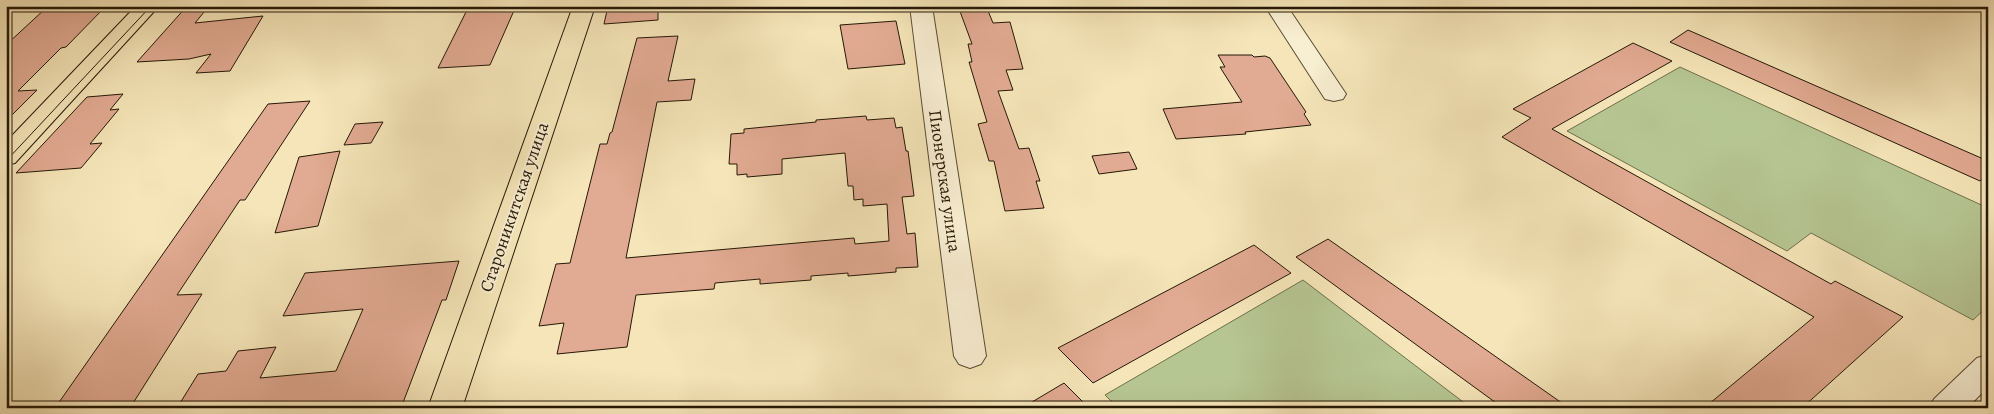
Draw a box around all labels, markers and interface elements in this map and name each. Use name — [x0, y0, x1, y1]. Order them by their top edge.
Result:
street label: Пионерская улица — [923, 108, 967, 255]
street label: Староникитская улица — [474, 118, 555, 295]

